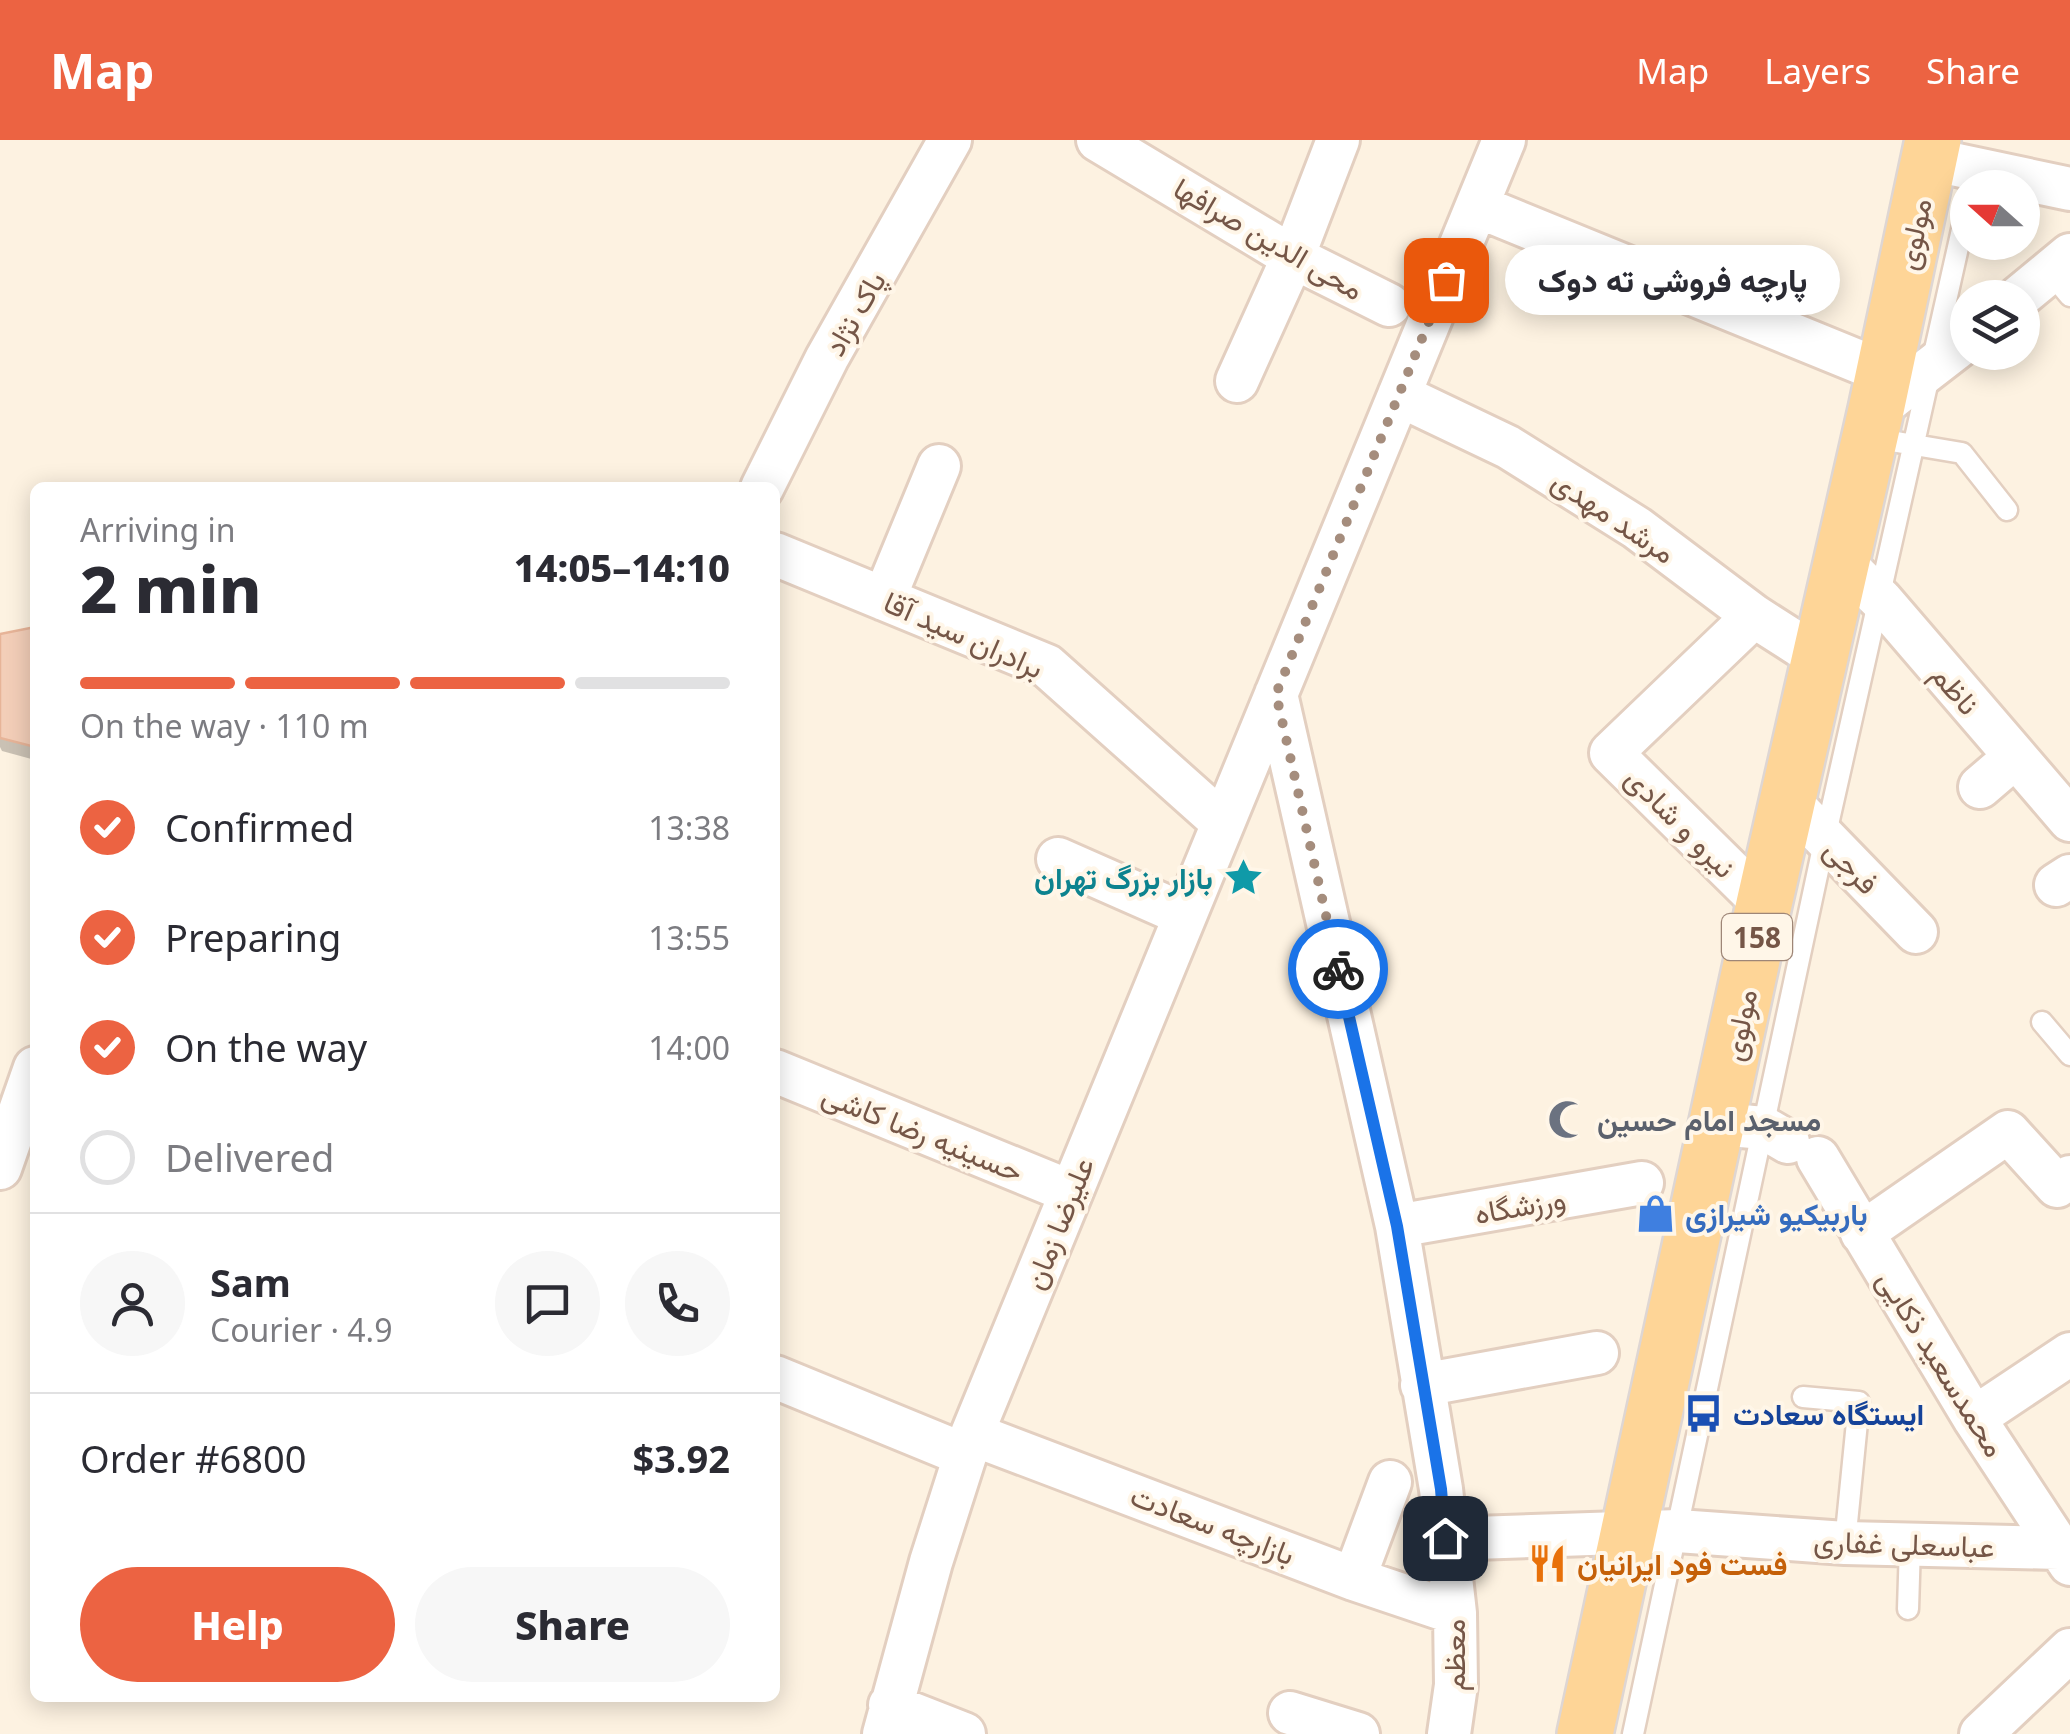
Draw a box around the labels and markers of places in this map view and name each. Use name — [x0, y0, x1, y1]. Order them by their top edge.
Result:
pin — [1404, 238, 1489, 323]
callout: پارچه فروشی ته دوک — [1506, 245, 1841, 315]
place icon: بازار بزرگ تهران — [1222, 856, 1264, 898]
place label: بازار بزرگ تهران — [1034, 857, 1213, 898]
mosque icon: مسجد امام حسین — [1546, 1098, 1588, 1140]
place label: مسجد امام حسین — [1597, 1099, 1821, 1140]
shop icon: باربیکیو شیرازی — [1634, 1192, 1676, 1234]
place label: باربیکیو شیرازی — [1685, 1193, 1868, 1234]
bus stop icon: ایستگاه سعادت — [1682, 1392, 1724, 1434]
place label: ایستگاه سعادت — [1733, 1393, 1924, 1434]
pin — [1403, 1496, 1488, 1581]
restaurant icon: فست فود ایرانیان — [1526, 1542, 1568, 1584]
place label: فست فود ایرانیان — [1577, 1543, 1788, 1584]

